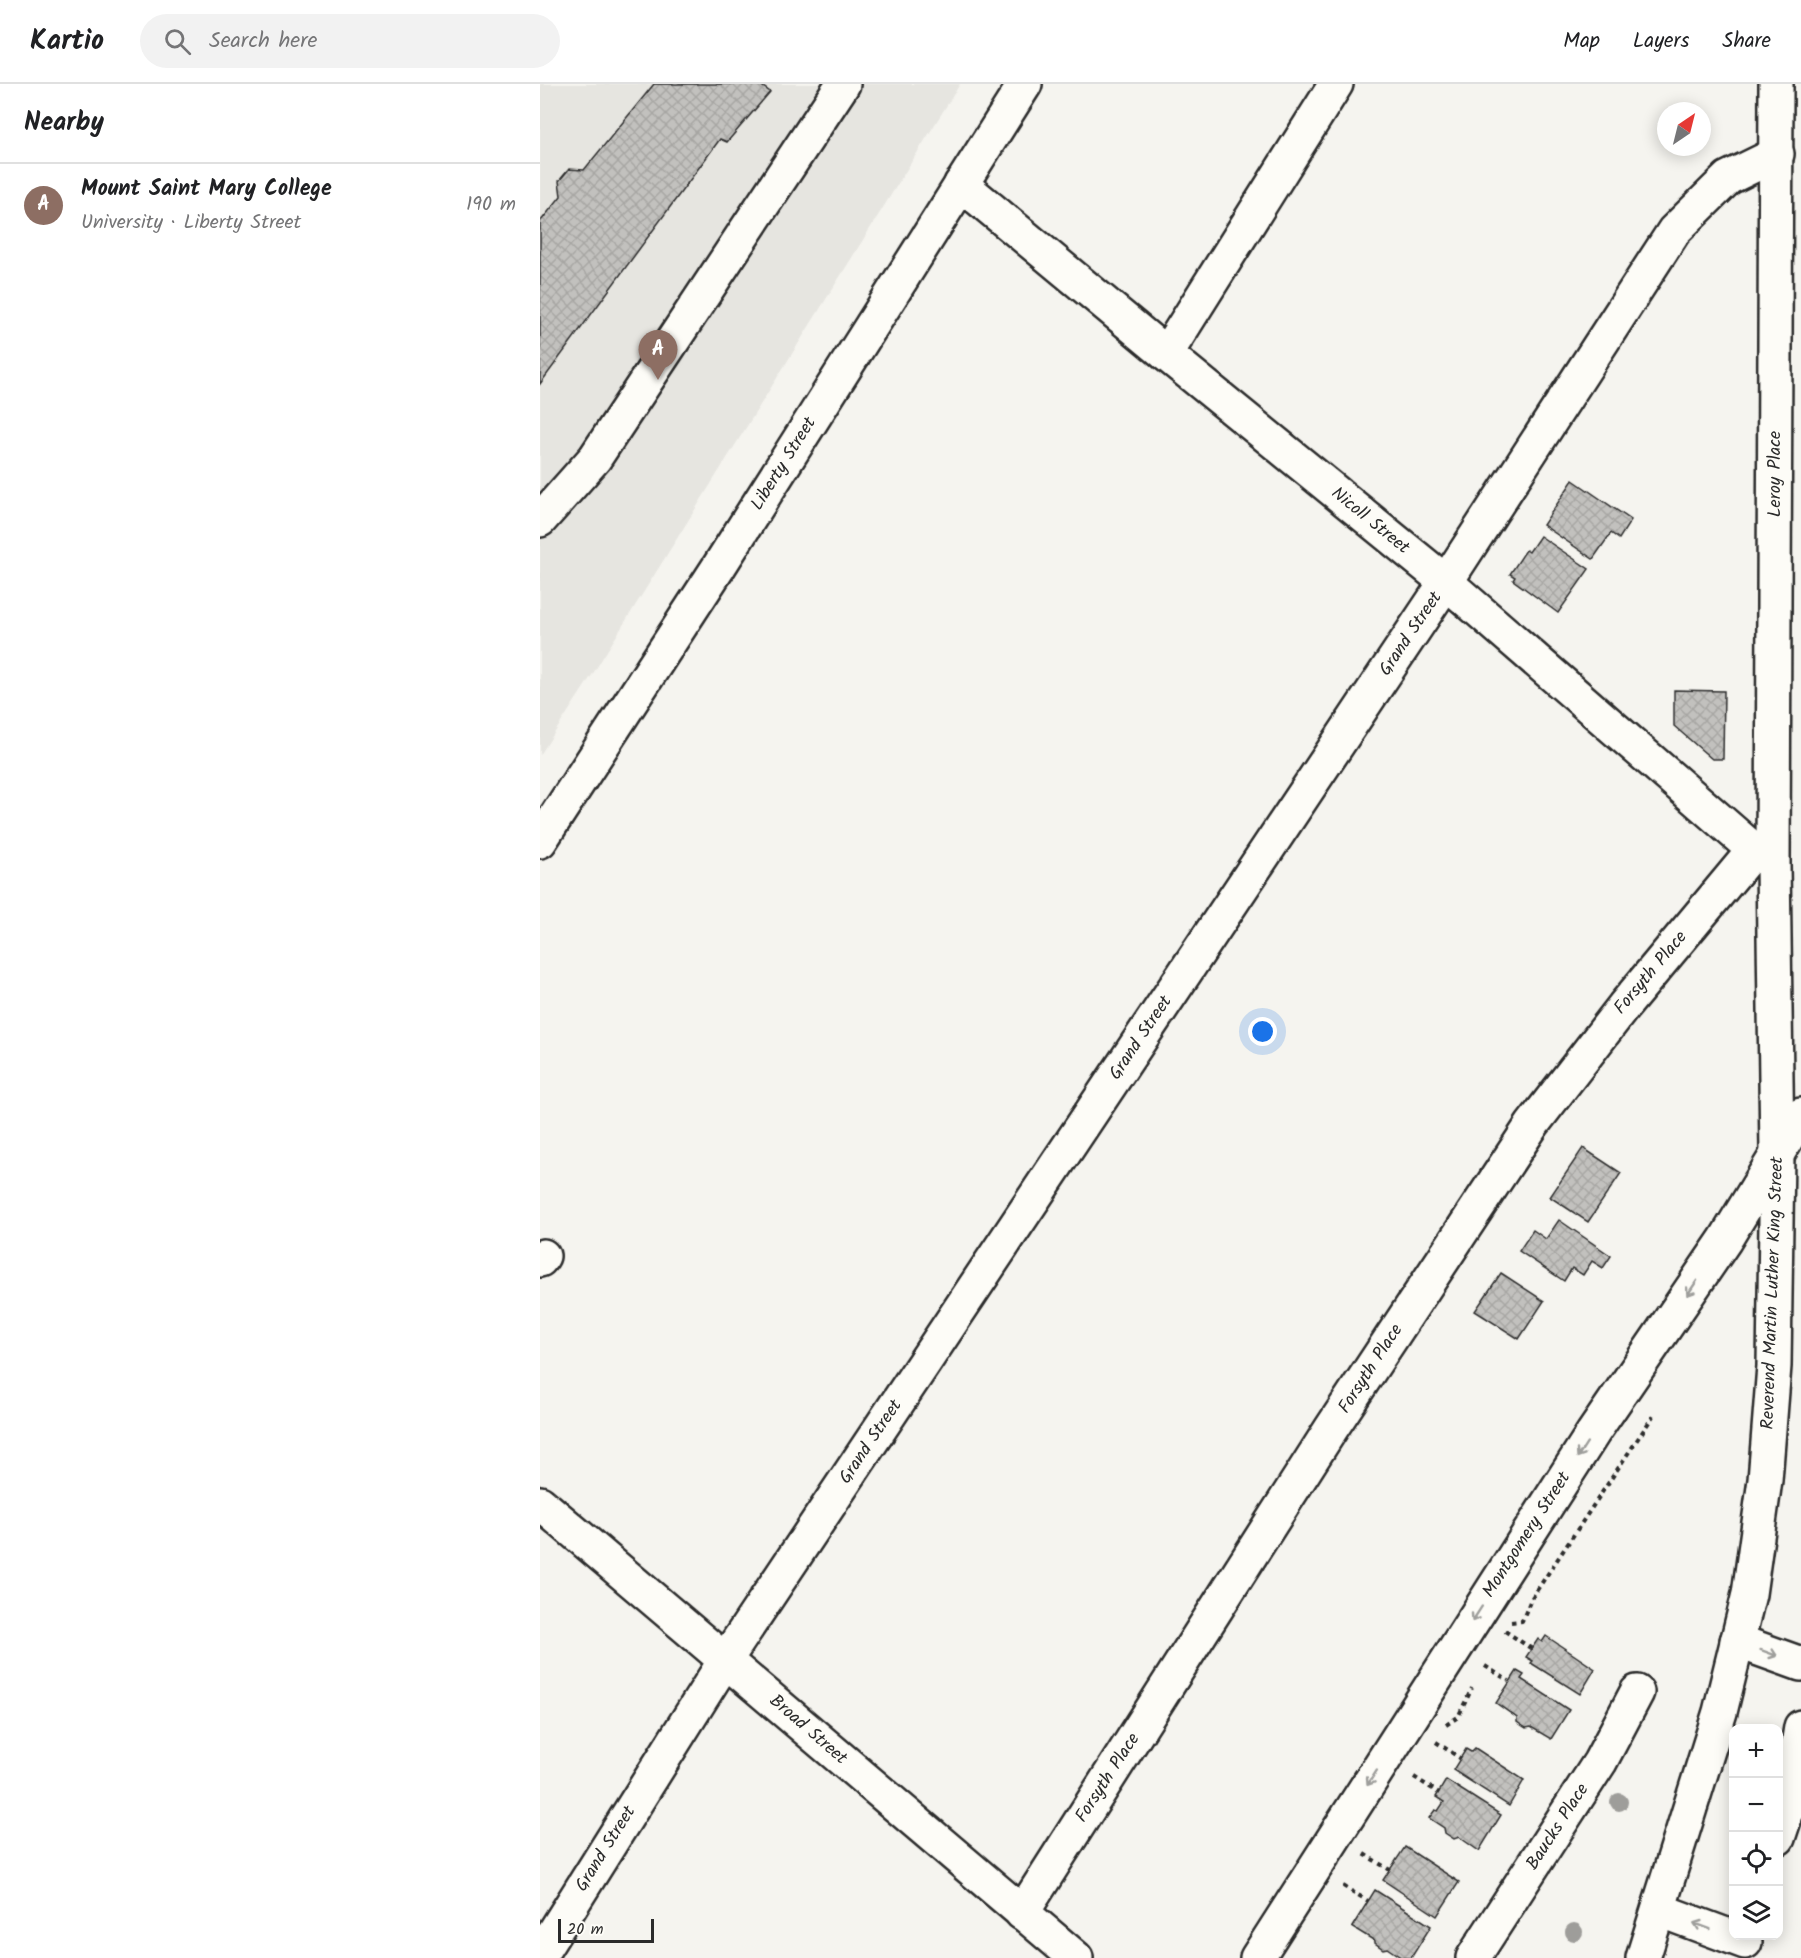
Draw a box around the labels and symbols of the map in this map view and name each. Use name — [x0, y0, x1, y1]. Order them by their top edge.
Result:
north arrow — [1657, 102, 1711, 156]
pin: A — [638, 330, 678, 380]
street label: Liberty Street — [744, 411, 825, 517]
street label: Leroy Place — [1761, 431, 1790, 517]
street label: Nicoll Street — [1324, 480, 1417, 563]
street label: Grand Street — [1372, 585, 1451, 682]
street label: Forsyth Place — [1607, 925, 1695, 1021]
street label: Grand Street — [1102, 989, 1181, 1086]
your location — [1248, 1017, 1277, 1046]
street label: Reverend Martin Luther King Street — [1754, 1155, 1792, 1430]
one-way arrow — [1686, 1280, 1698, 1296]
street label: Forsyth Place — [1331, 1318, 1411, 1420]
street label: Grand Street — [832, 1393, 911, 1490]
one-way arrow — [1576, 1441, 1589, 1458]
street label: Montgomery Street — [1475, 1465, 1579, 1604]
one-way arrow — [1471, 1605, 1483, 1622]
one-way arrow — [1759, 1648, 1778, 1659]
street label: Broad Street — [762, 1688, 854, 1773]
street label: Forsyth Place — [1068, 1727, 1148, 1829]
one-way arrow — [1366, 1769, 1378, 1786]
street label: Baucks Place — [1519, 1778, 1597, 1876]
street label: Grand Street — [568, 1799, 645, 1898]
scale bar — [558, 1916, 654, 1944]
one-way arrow — [1693, 1920, 1712, 1931]

